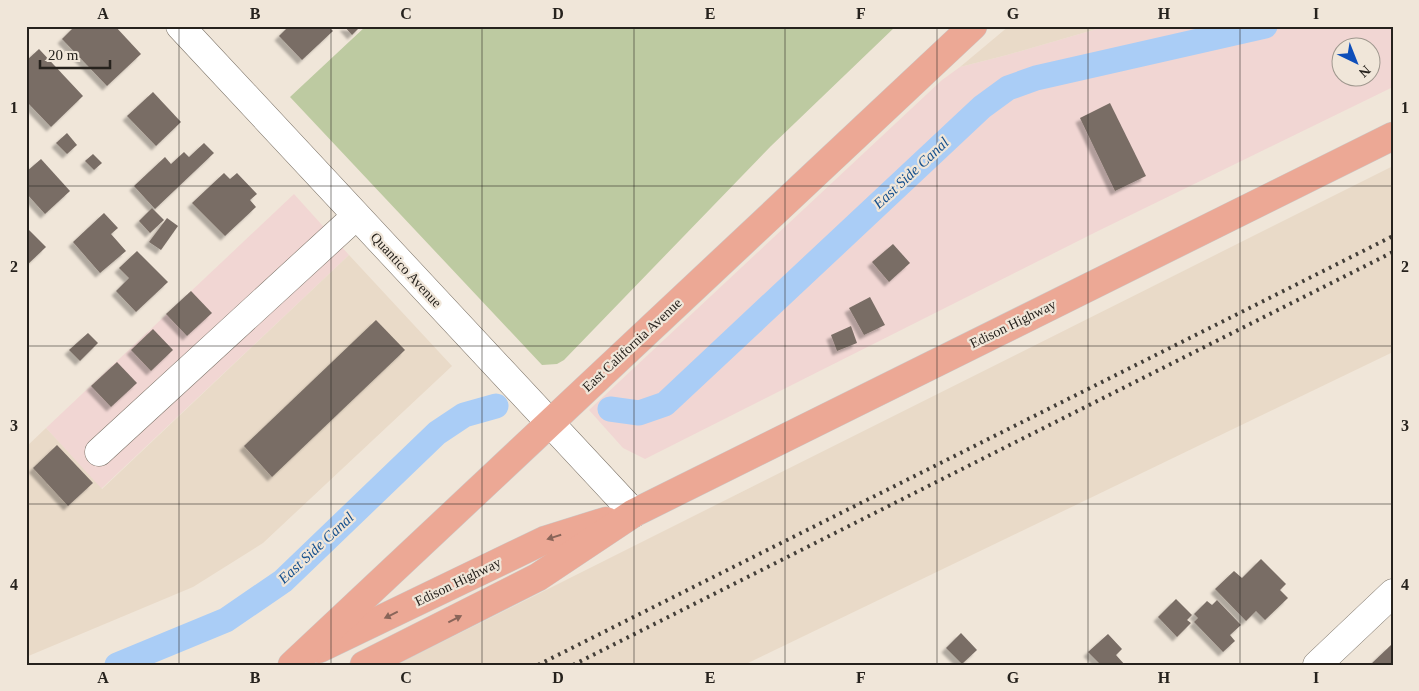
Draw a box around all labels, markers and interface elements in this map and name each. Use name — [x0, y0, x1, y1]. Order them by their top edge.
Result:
text: A — [97, 5, 109, 22]
text: B — [250, 5, 261, 22]
text: C — [400, 5, 412, 22]
text: D — [552, 5, 564, 22]
text: E — [705, 5, 715, 22]
text: F — [856, 5, 866, 22]
text: G — [1007, 5, 1020, 22]
text: H — [1158, 5, 1171, 22]
text: I — [1313, 5, 1319, 22]
scale bar — [40, 38, 110, 70]
north arrow — [1332, 38, 1382, 88]
text: 20 m — [48, 47, 79, 63]
text: N — [1356, 62, 1373, 80]
text: 1 — [10, 99, 18, 116]
text: 1 — [1401, 99, 1409, 116]
water label: East Side Canal — [869, 134, 952, 212]
street label: Quantico Avenue — [368, 230, 444, 310]
text: 2 — [10, 258, 18, 275]
text: 2 — [1401, 258, 1409, 275]
street label: East California Avenue — [579, 295, 685, 395]
street label: Edison Highway — [968, 297, 1058, 351]
text: 3 — [10, 417, 18, 434]
text: 3 — [1401, 417, 1409, 434]
water label: East Side Canal — [274, 509, 357, 587]
one-way arrow — [546, 534, 561, 542]
street label: Edison Highway — [413, 555, 503, 609]
text: 4 — [10, 576, 18, 593]
text: 4 — [1401, 576, 1409, 593]
one-way arrow — [384, 611, 398, 619]
one-way arrow — [448, 615, 462, 623]
text: A — [97, 669, 109, 686]
text: B — [250, 669, 261, 686]
text: C — [400, 669, 412, 686]
text: D — [552, 669, 564, 686]
text: E — [705, 669, 715, 686]
text: F — [856, 669, 866, 686]
text: G — [1007, 669, 1020, 686]
text: H — [1158, 669, 1171, 686]
text: I — [1313, 669, 1319, 686]

